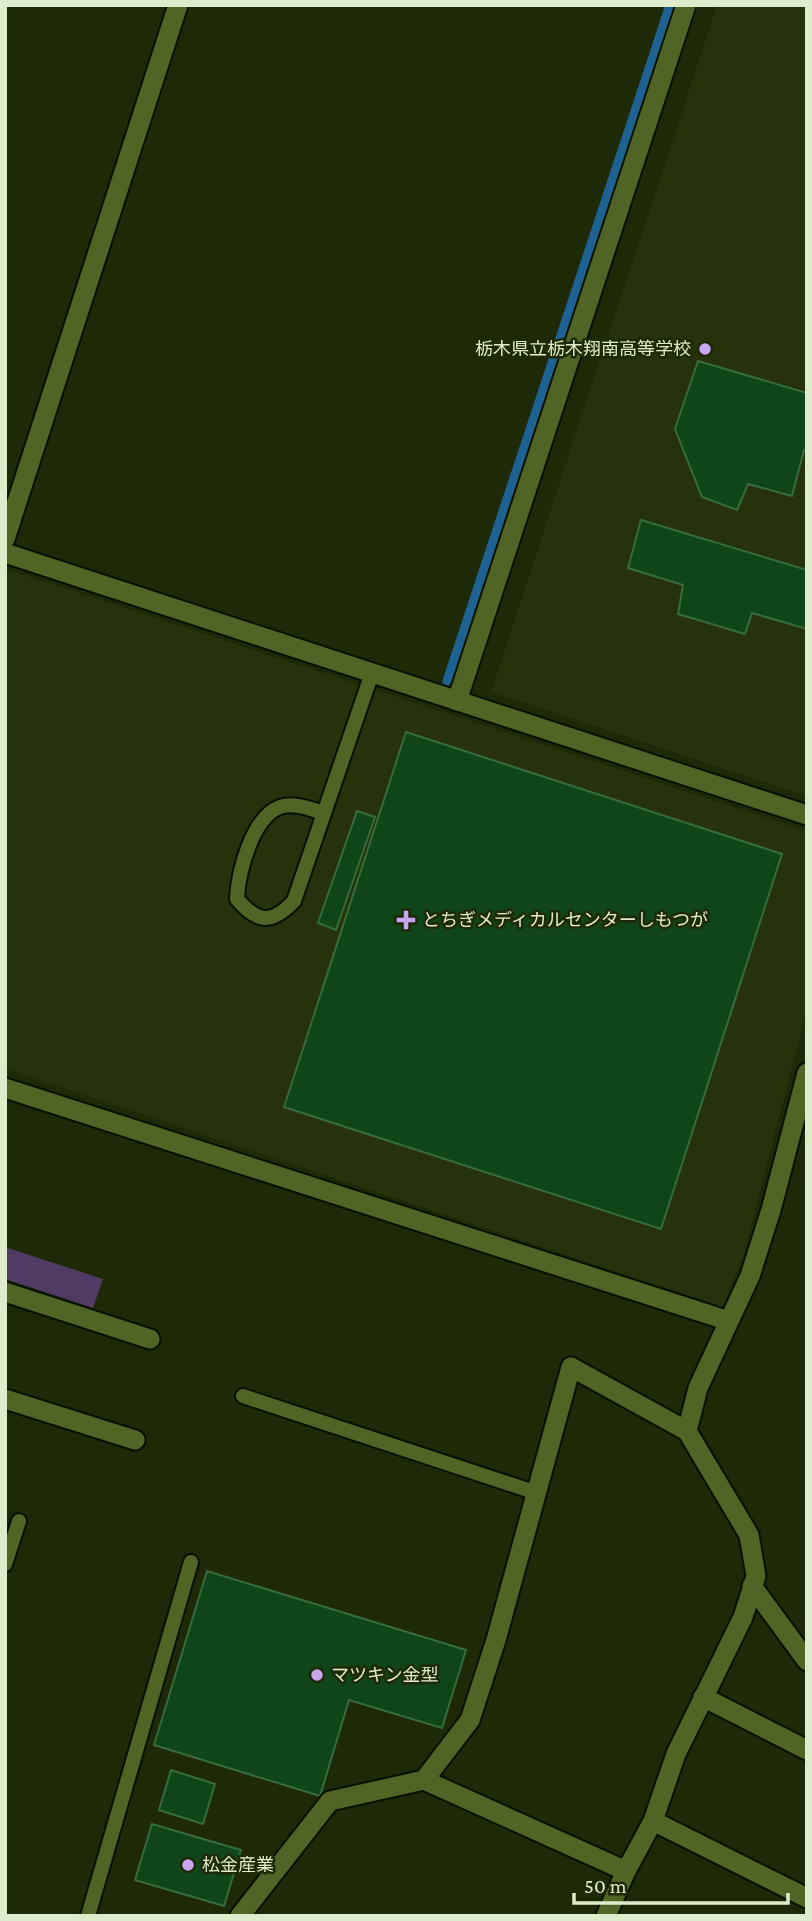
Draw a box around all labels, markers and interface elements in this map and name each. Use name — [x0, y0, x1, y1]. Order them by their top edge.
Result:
place label: 栃木県立栃木翔南高等学校 — [475, 339, 691, 359]
marker: 栃木県立栃木翔南高等学校 — [697, 341, 713, 357]
marker: とちぎメディカルセンターしもつが — [396, 910, 416, 930]
place label: とちぎメディカルセンターしもつが — [422, 910, 708, 930]
place label: マツキン金型 — [331, 1665, 438, 1685]
marker: マツキン金型 — [309, 1667, 325, 1683]
place label: 松金産業 — [202, 1855, 274, 1875]
marker: 松金産業 — [180, 1857, 196, 1873]
scale bar — [574, 1862, 788, 1906]
text: 50 m — [584, 1874, 627, 1898]

